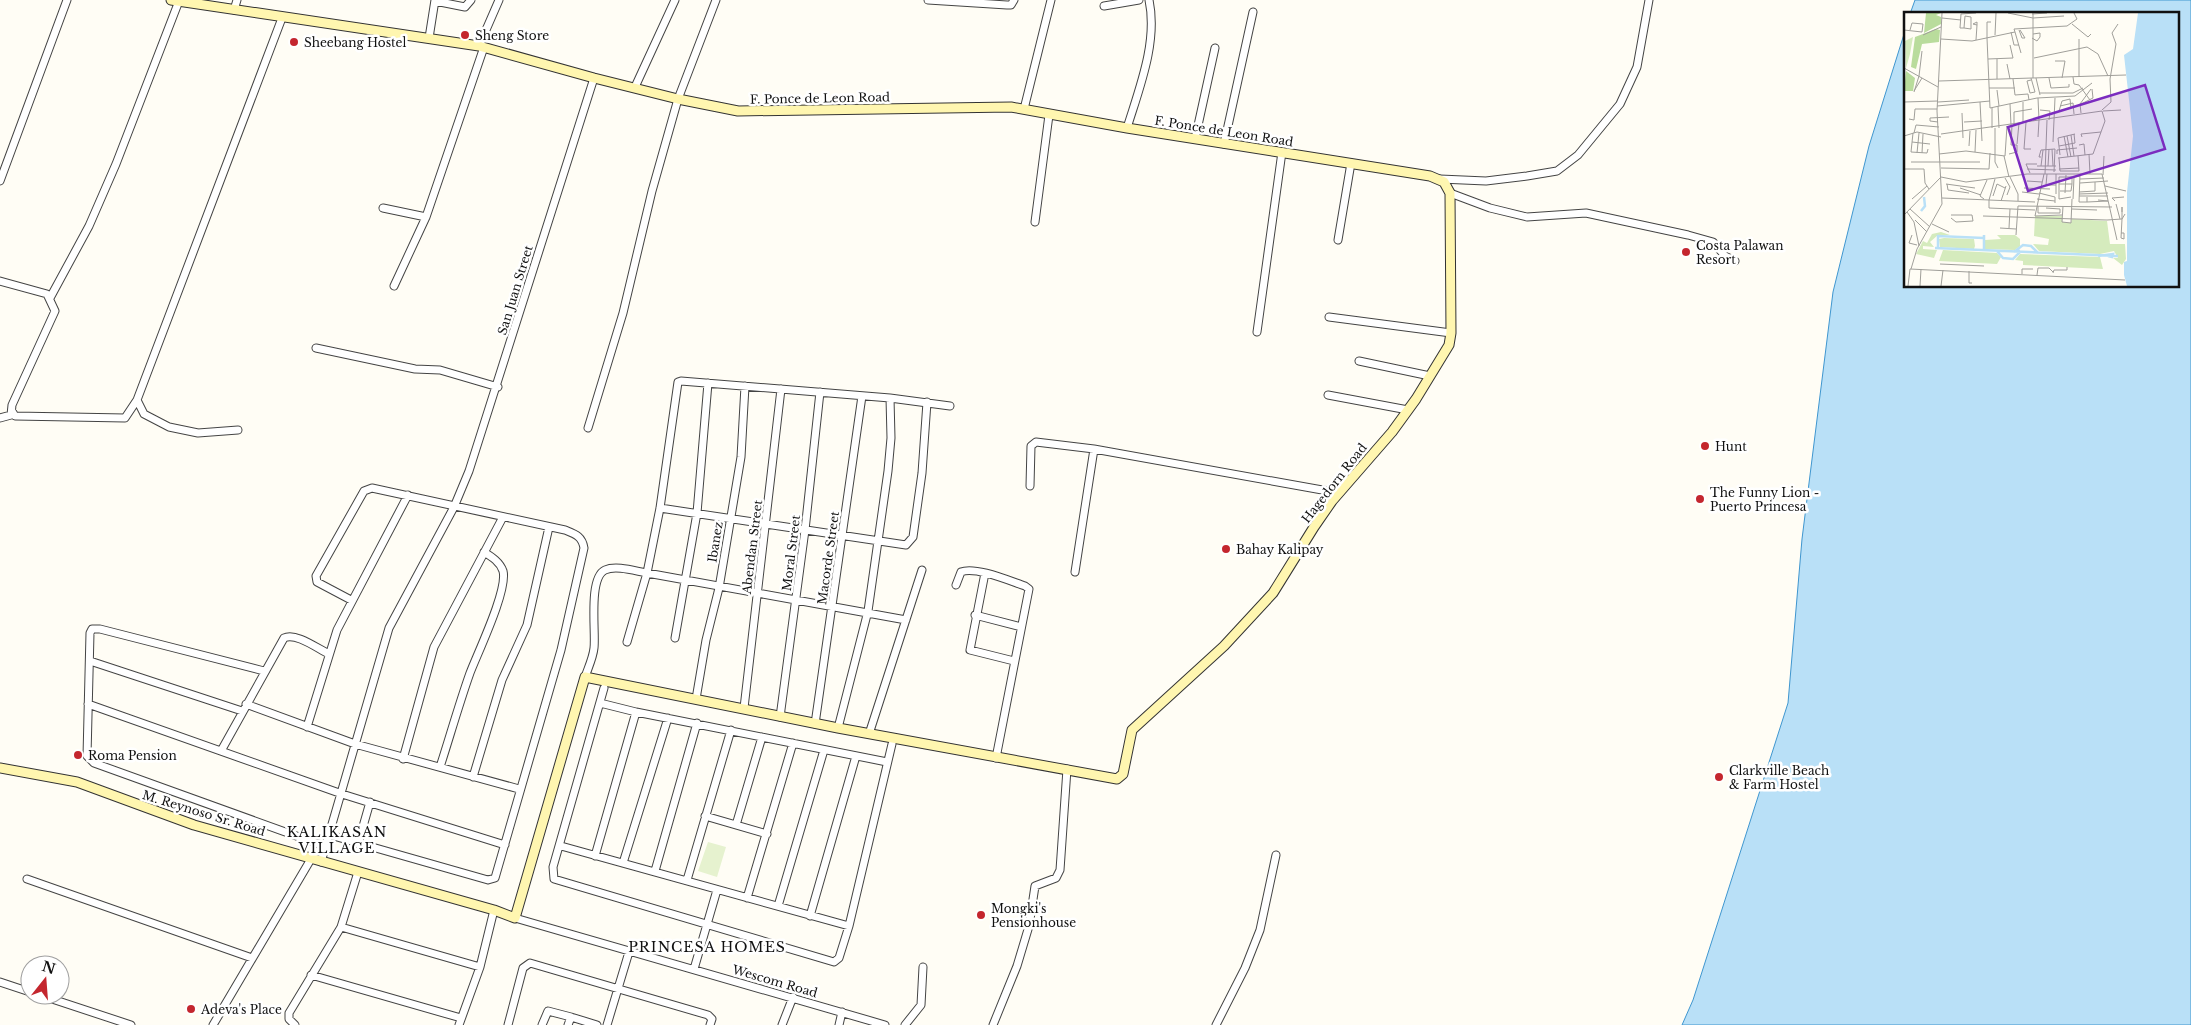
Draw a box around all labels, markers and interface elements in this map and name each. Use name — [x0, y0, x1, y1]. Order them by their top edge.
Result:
inset map — [1904, 12, 2178, 288]
place label: Sheng Store — [475, 28, 549, 43]
marker: Sheng Store — [459, 29, 471, 41]
place label: Sheebang Hostel — [304, 35, 406, 50]
marker: Sheebang Hostel — [288, 36, 300, 48]
street label: F. Ponce de Leon Road — [750, 89, 890, 107]
street label: F. Ponce de Leon Road — [1154, 113, 1294, 149]
place label: Costa Palawan Resort — [1696, 238, 1784, 267]
street label: San Juan Street — [494, 243, 536, 337]
marker: Costa Palawan Resort — [1680, 246, 1692, 258]
place label: Hunt — [1715, 439, 1747, 454]
street label: Hagedorn Road — [1298, 440, 1370, 526]
marker: Hunt — [1699, 440, 1711, 452]
place label: The Funny Lion - Puerto Princesa — [1710, 485, 1819, 514]
marker: The Funny Lion - Puerto Princesa — [1694, 493, 1706, 505]
street label: Abendan Street — [739, 499, 765, 596]
street label: Macorde Street — [814, 510, 842, 606]
street label: Moral Street — [779, 514, 803, 592]
street label: Ibanez — [704, 520, 726, 564]
place label: Bahay Kalipay — [1236, 542, 1324, 557]
marker: Bahay Kalipay — [1220, 543, 1232, 555]
place label: Roma Pension — [88, 748, 177, 763]
marker: Roma Pension — [72, 749, 84, 761]
place label: Clarkville Beach & Farm Hostel — [1729, 763, 1829, 792]
marker: Clarkville Beach & Farm Hostel — [1713, 771, 1725, 783]
street label: M. Reynoso Sr. Road — [141, 787, 267, 839]
district label: KALIKASAN VILLAGE — [287, 823, 387, 857]
place label: Mongki's Pensionhouse — [991, 901, 1076, 930]
marker: Mongki's Pensionhouse — [975, 909, 987, 921]
district label: PRINCESA HOMES — [628, 938, 786, 956]
north arrow — [20, 955, 70, 1005]
text: N — [40, 957, 58, 978]
street label: Wescom Road — [730, 961, 819, 1000]
place label: Adeva's Place — [200, 1002, 282, 1017]
marker: Adeva's Place — [185, 1003, 197, 1015]

